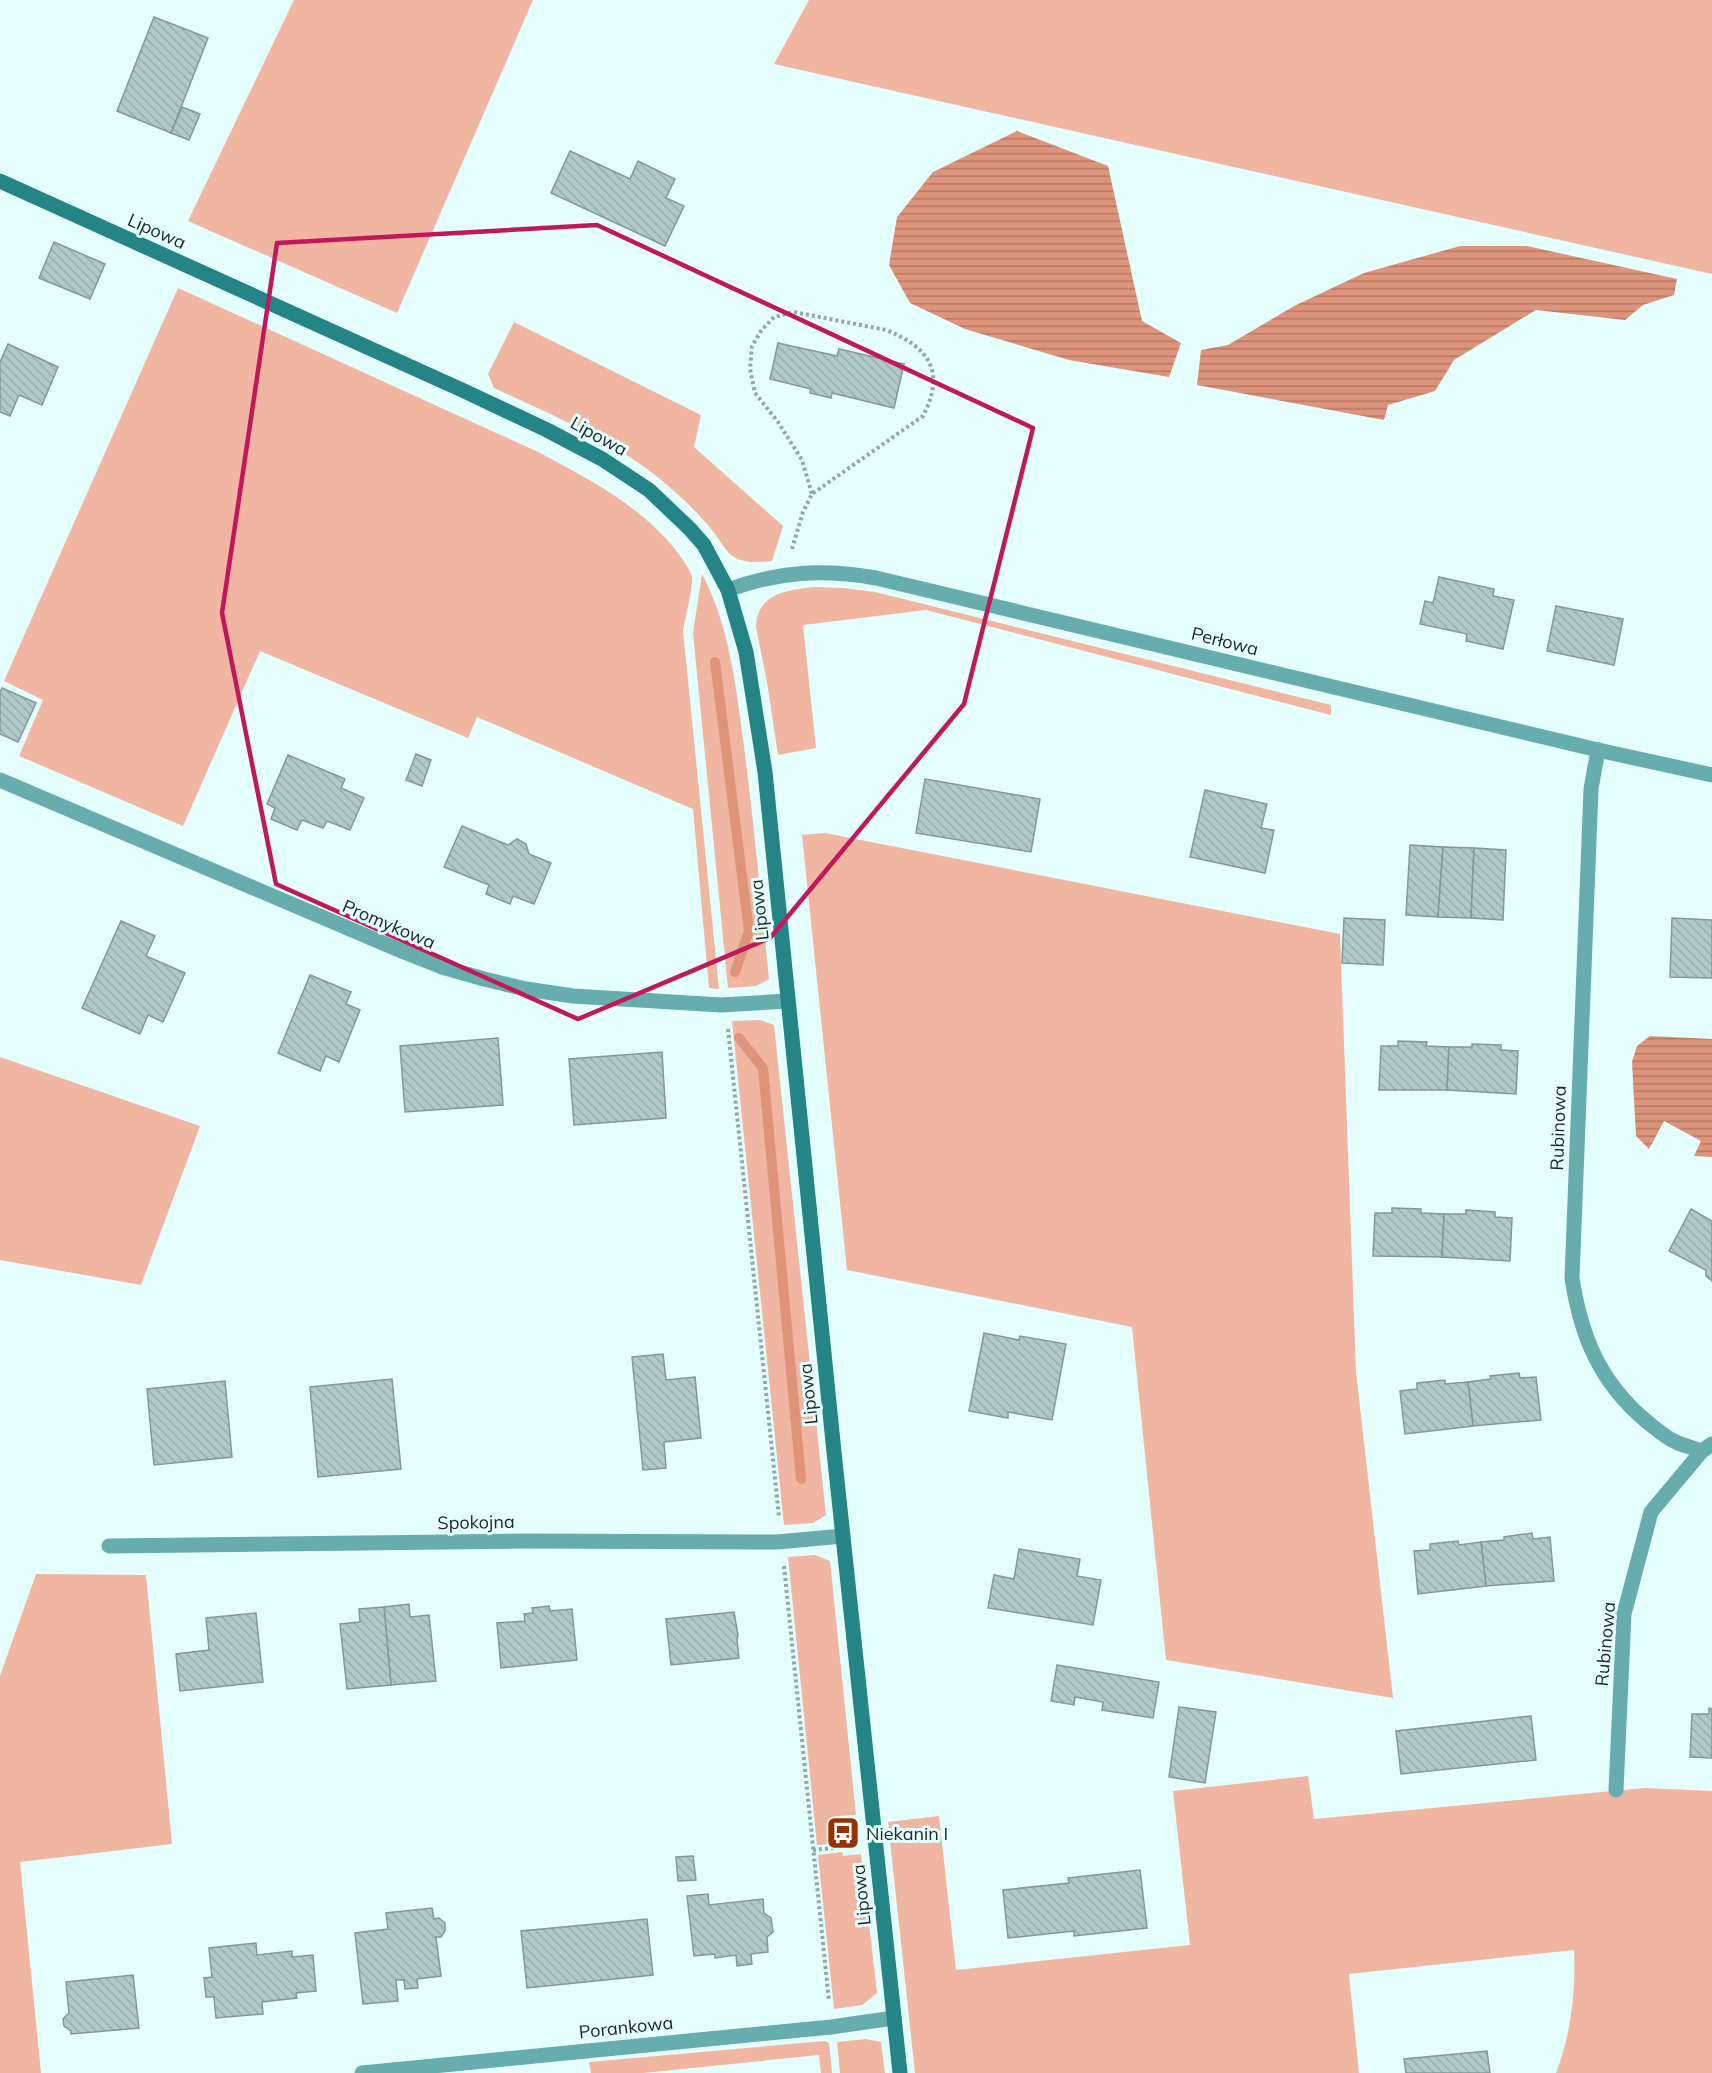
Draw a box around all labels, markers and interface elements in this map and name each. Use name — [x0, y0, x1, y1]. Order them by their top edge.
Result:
street label: Lipowa — [124, 208, 190, 254]
street label: Lipowa — [567, 411, 631, 461]
street label: Perłowa — [1189, 622, 1261, 660]
street label: Lipowa — [744, 878, 774, 942]
street label: Promykowa — [339, 894, 439, 954]
street label: Rubinowa — [1545, 1085, 1571, 1171]
street label: Lipowa — [793, 1362, 823, 1426]
street label: Spokojna — [437, 1510, 515, 1534]
street label: Rubinowa — [1590, 1601, 1620, 1687]
bus stop icon: Niekanin I — [825, 1815, 861, 1851]
place label: Niekanin I — [866, 1822, 948, 1845]
street label: Lipowa — [846, 1863, 876, 1927]
street label: Porankowa — [578, 2011, 674, 2043]

